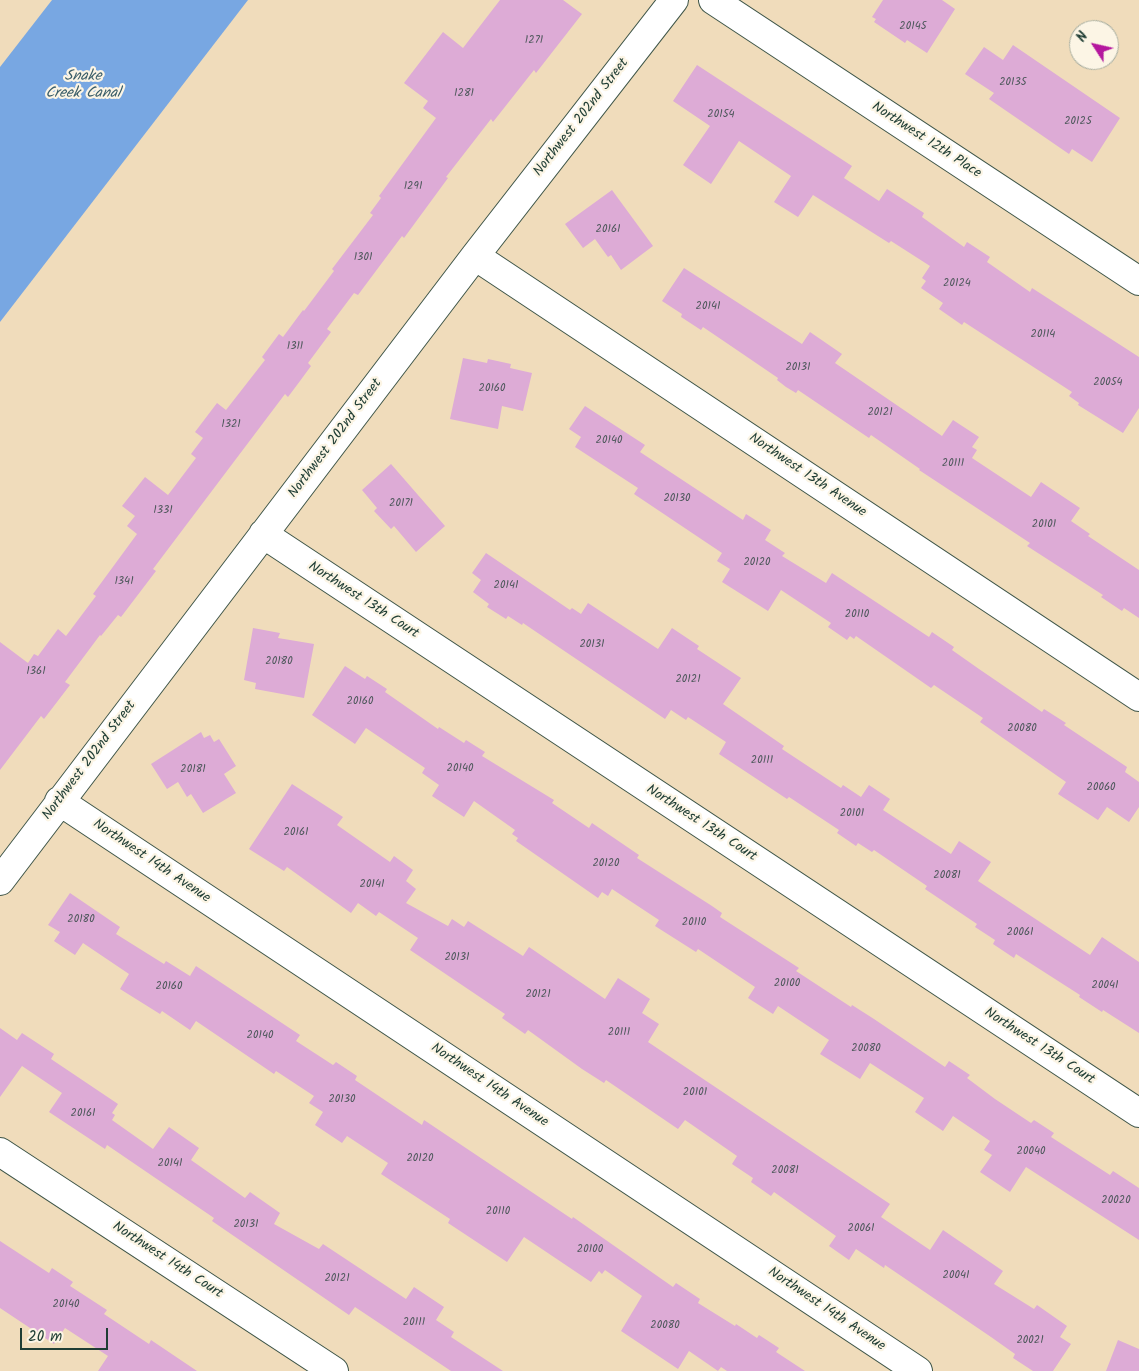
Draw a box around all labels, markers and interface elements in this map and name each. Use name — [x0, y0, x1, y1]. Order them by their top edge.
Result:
house number: 20145 — [899, 20, 927, 34]
north arrow — [1069, 20, 1119, 70]
text: N — [1071, 27, 1094, 47]
house number: 1271 — [525, 34, 543, 48]
street label: Northwest 202nd Street — [531, 56, 633, 180]
water label: Snake Creek Canal — [45, 68, 121, 103]
house number: 20135 — [999, 76, 1027, 90]
house number: 1281 — [454, 87, 474, 101]
street label: Northwest 12th Place — [868, 99, 984, 183]
house number: 20154 — [707, 108, 735, 122]
house number: 20125 — [1064, 115, 1092, 129]
house number: 1291 — [404, 180, 422, 194]
house number: 20161 — [596, 223, 620, 237]
house number: 1301 — [354, 251, 372, 265]
house number: 20124 — [943, 277, 971, 291]
house number: 20141 — [696, 300, 720, 314]
house number: 20114 — [1031, 328, 1055, 342]
house number: 1311 — [287, 340, 303, 354]
house number: 20131 — [785, 361, 811, 375]
street label: Northwest 202nd Street — [286, 376, 386, 502]
house number: 20054 — [1093, 376, 1123, 390]
house number: 20160 — [479, 382, 505, 396]
house number: 20121 — [867, 406, 893, 420]
house number: 1321 — [221, 418, 241, 432]
street label: Northwest 13th Avenue — [745, 430, 869, 522]
house number: 20140 — [596, 434, 622, 448]
house number: 20111 — [942, 457, 964, 471]
house number: 20130 — [663, 492, 691, 506]
house number: 20171 — [389, 497, 413, 511]
house number: 1331 — [153, 504, 173, 518]
house number: 20101 — [1032, 518, 1056, 532]
house number: 20120 — [743, 556, 771, 570]
street label: Northwest 13th Court — [305, 559, 421, 643]
house number: 1341 — [114, 575, 134, 589]
house number: 20141 — [494, 579, 518, 593]
house number: 20110 — [845, 608, 869, 622]
house number: 20131 — [579, 638, 605, 652]
house number: 20180 — [265, 655, 293, 669]
house number: 1361 — [26, 665, 46, 679]
house number: 20121 — [675, 673, 701, 687]
house number: 20160 — [347, 695, 373, 709]
street label: Northwest 202nd Street — [40, 698, 140, 824]
house number: 20080 — [1007, 722, 1037, 736]
house number: 20111 — [751, 754, 773, 768]
house number: 20140 — [447, 762, 473, 776]
house number: 20181 — [180, 763, 206, 777]
house number: 20060 — [1086, 781, 1116, 795]
street label: Northwest 13th Court — [643, 782, 759, 866]
house number: 20101 — [840, 807, 864, 821]
street label: Northwest 14th Avenue — [89, 816, 213, 908]
house number: 20161 — [284, 826, 308, 840]
house number: 20120 — [592, 857, 620, 871]
house number: 20081 — [933, 869, 961, 883]
house number: 20141 — [360, 878, 384, 892]
house number: 20180 — [67, 913, 95, 927]
house number: 20110 — [682, 916, 706, 930]
house number: 20061 — [1007, 926, 1033, 940]
house number: 20131 — [444, 951, 470, 965]
house number: 20100 — [774, 977, 800, 991]
house number: 20041 — [1092, 979, 1118, 993]
house number: 20160 — [156, 980, 182, 994]
house number: 20121 — [525, 988, 551, 1002]
street label: Northwest 13th Court — [981, 1005, 1097, 1089]
house number: 20111 — [608, 1026, 630, 1040]
house number: 20140 — [247, 1029, 273, 1043]
street label: Northwest 14th Avenue — [427, 1040, 551, 1132]
house number: 20080 — [851, 1042, 881, 1056]
house number: 20101 — [683, 1086, 707, 1100]
house number: 20130 — [328, 1093, 356, 1107]
house number: 20161 — [71, 1107, 95, 1121]
house number: 20040 — [1017, 1145, 1045, 1159]
house number: 20120 — [406, 1152, 434, 1166]
house number: 20141 — [158, 1157, 182, 1171]
house number: 20081 — [771, 1164, 799, 1178]
house number: 20020 — [1101, 1194, 1131, 1208]
house number: 20110 — [486, 1205, 510, 1219]
house number: 20131 — [233, 1218, 259, 1232]
street label: Northwest 14th Court — [109, 1219, 225, 1303]
house number: 20061 — [848, 1222, 874, 1236]
house number: 20100 — [577, 1243, 603, 1257]
street label: Northwest 14th Avenue — [764, 1264, 888, 1356]
house number: 20041 — [943, 1269, 969, 1283]
house number: 20121 — [324, 1272, 350, 1286]
house number: 20140 — [53, 1298, 79, 1312]
house number: 20111 — [403, 1316, 425, 1330]
scale bar — [22, 1318, 110, 1350]
house number: 20080 — [650, 1319, 680, 1333]
text: 20 m — [28, 1325, 62, 1349]
house number: 20021 — [1016, 1334, 1044, 1348]

